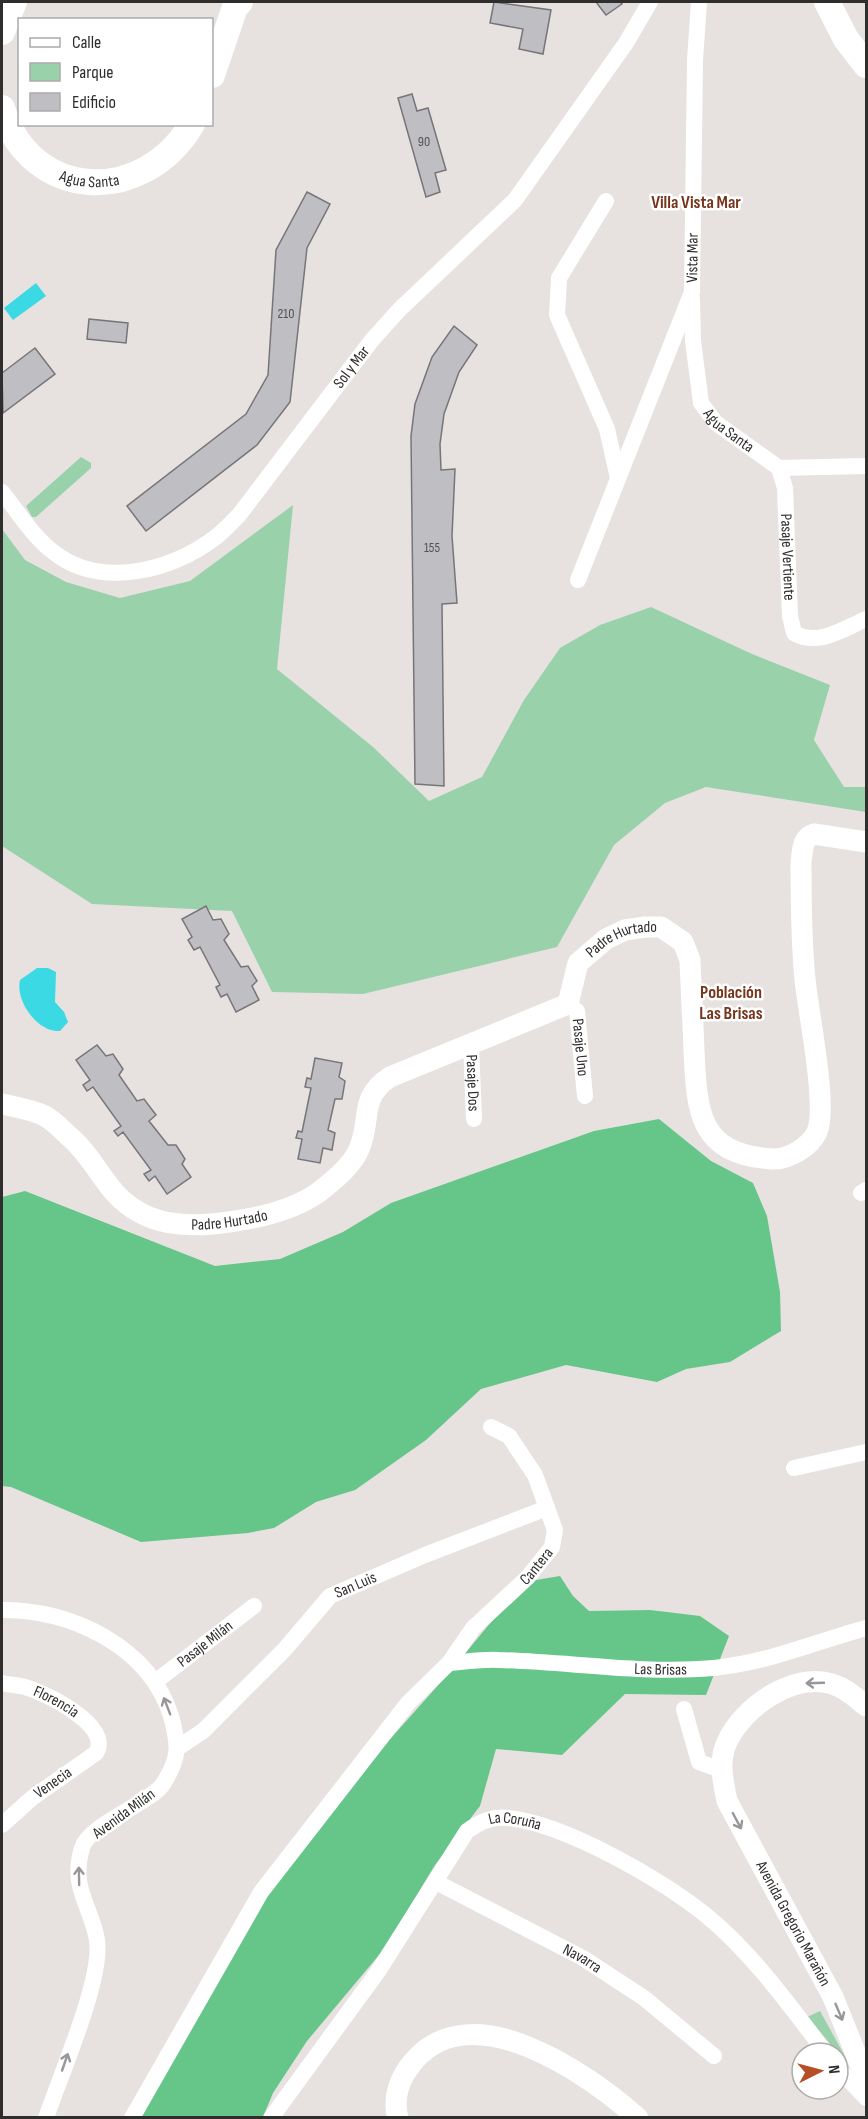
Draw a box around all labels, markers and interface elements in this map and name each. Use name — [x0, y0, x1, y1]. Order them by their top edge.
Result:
legend — [18, 18, 213, 126]
text: Calle — [72, 32, 101, 53]
text: Parque — [72, 62, 113, 83]
text: Edificio — [72, 92, 116, 113]
house number: 90 — [418, 133, 430, 150]
street label: Agua Santa — [56, 166, 121, 192]
district label: Villa Vista Mar — [651, 192, 741, 213]
street label: Vista Mar — [683, 232, 702, 283]
house number: 210 — [278, 305, 294, 322]
street label: Sol y Mar — [329, 342, 374, 392]
street label: Agua Santa — [699, 404, 758, 457]
street label: Pasaje Vertiente — [777, 513, 799, 601]
house number: 155 — [424, 539, 440, 556]
street label: Padre Hurtado — [582, 918, 657, 962]
district label: Población Las Brisas — [699, 982, 763, 1024]
street label: Pasaje Uno — [568, 1018, 593, 1077]
street label: Pasaje Dos — [462, 1054, 483, 1112]
street label: Padre Hurtado — [191, 1206, 269, 1234]
street label: Cantera — [516, 1544, 557, 1589]
street label: San Luis — [332, 1568, 379, 1602]
street label: Pasaje Milán — [173, 1616, 237, 1671]
street label: Las Brisas — [634, 1659, 687, 1679]
one-way arrow — [806, 1678, 826, 1689]
street label: Florencia — [31, 1682, 83, 1722]
one-way arrow — [160, 1697, 171, 1716]
street label: Venecia — [30, 1763, 76, 1803]
street label: Avenida Milán — [88, 1785, 159, 1844]
street label: La Coruña — [487, 1808, 544, 1834]
one-way arrow — [732, 1812, 744, 1830]
street label: Avenida Gregorio Marañón — [751, 1857, 835, 1989]
one-way arrow — [74, 1866, 85, 1886]
street label: Navarra — [560, 1940, 605, 1977]
one-way arrow — [834, 2002, 845, 2020]
north arrow — [790, 2041, 850, 2101]
one-way arrow — [61, 2053, 72, 2072]
text: N — [824, 2064, 843, 2075]

